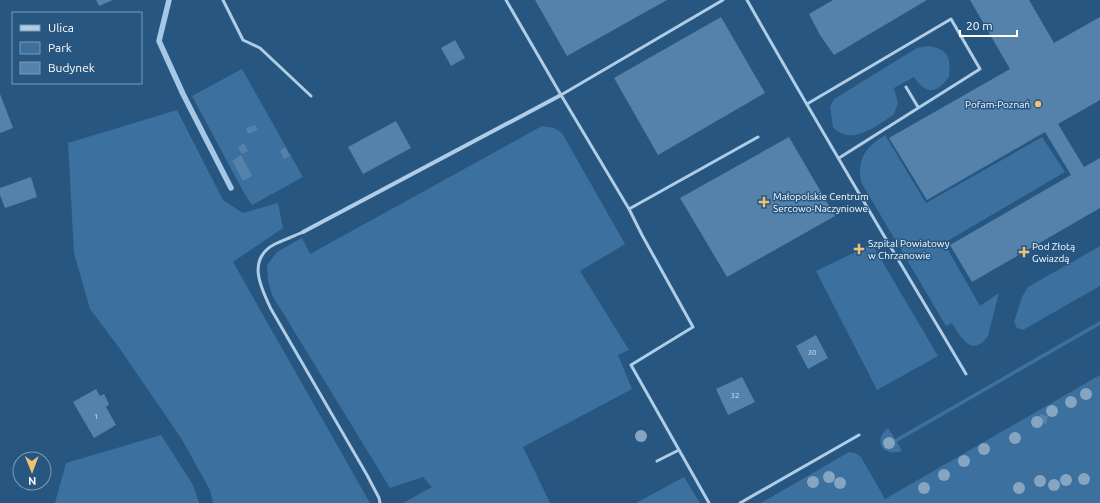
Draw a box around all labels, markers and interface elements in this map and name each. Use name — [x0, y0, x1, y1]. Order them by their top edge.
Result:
legend — [12, 12, 142, 84]
scale bar — [960, 12, 1017, 38]
text: 20 m — [966, 19, 993, 32]
text: Ulica — [48, 21, 74, 34]
text: Park — [48, 41, 72, 54]
text: Budynek — [48, 61, 95, 74]
place label: Pofam-Poznań — [965, 99, 1030, 110]
marker: Pofam-Poznań — [1033, 99, 1043, 109]
place label: Małopolskie Centrum Sercowo-Naczyniowe — [773, 191, 869, 214]
marker: Małopolskie Centrum Sercowo-Naczyniowe — [758, 196, 770, 208]
place label: Szpital Powiatowy w Chrzanowie — [868, 238, 950, 261]
place label: Pod Złotą Gwiazdą — [1032, 241, 1075, 264]
marker: Szpital Powiatowy w Chrzanowie — [853, 243, 865, 255]
marker: Pod Złotą Gwiazdą — [1019, 247, 1029, 257]
house number: 30 — [807, 348, 817, 357]
house number: 32 — [730, 391, 740, 400]
house number: 1 — [94, 412, 98, 421]
north arrow — [12, 451, 52, 491]
text: N — [28, 475, 36, 487]

